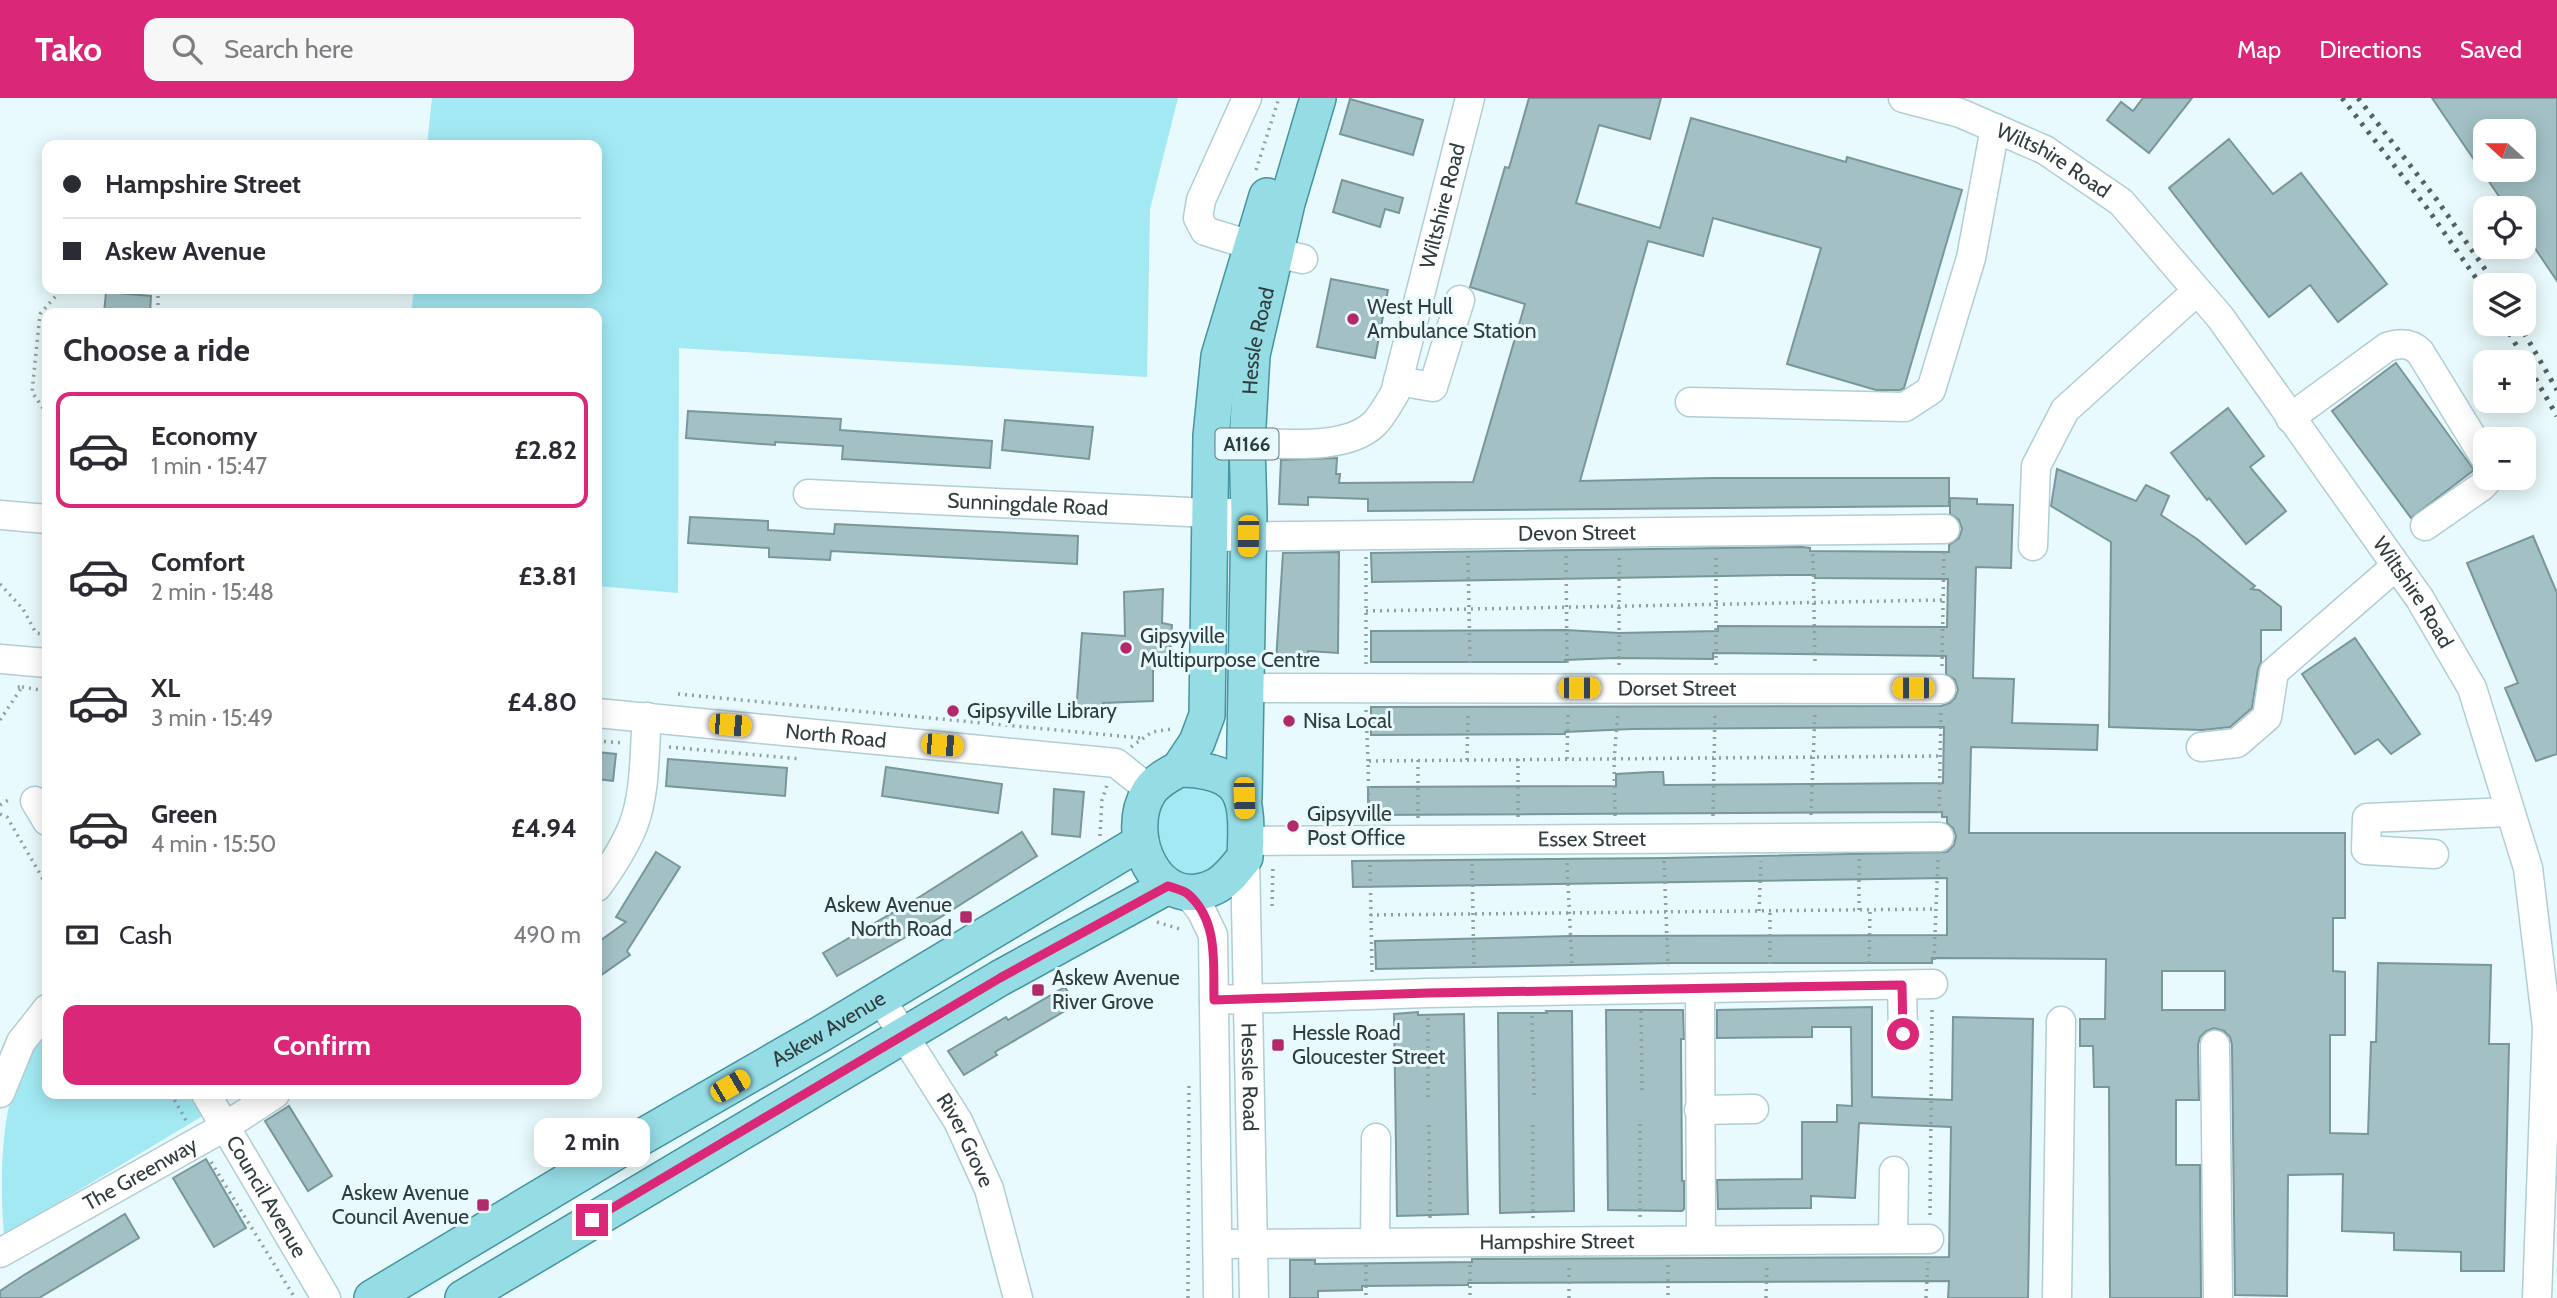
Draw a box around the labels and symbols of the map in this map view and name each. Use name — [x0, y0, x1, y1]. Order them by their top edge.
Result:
street label: Wiltshire Road — [1993, 117, 2115, 203]
north arrow — [2473, 119, 2536, 182]
street label: Wiltshire Road — [1414, 141, 1470, 271]
street label: Hessle Road — [1237, 285, 1279, 395]
place label: West Hull Ambulance Station — [1367, 294, 1536, 343]
marker: West Hull Ambulance Station — [1345, 311, 1361, 327]
road number: A1166 — [1216, 428, 1278, 460]
street label: Sunningdale Road — [947, 488, 1109, 520]
car — [1238, 515, 1259, 557]
street label: Devon Street — [1518, 519, 1636, 546]
street label: Wiltshire Road — [2368, 532, 2459, 652]
place label: Gipsyville Multipurpose Centre — [1140, 623, 1320, 672]
marker: Gipsyville Multipurpose Centre — [1118, 640, 1134, 656]
street label: Dorset Street — [1618, 676, 1736, 701]
car — [1559, 678, 1601, 699]
car — [1893, 678, 1935, 699]
place label: Gipsyville Library — [967, 698, 1117, 723]
marker: Gipsyville Library — [945, 703, 961, 719]
place label: Nisa Local — [1303, 708, 1392, 733]
car — [709, 713, 752, 737]
marker: Nisa Local — [1281, 713, 1297, 729]
street label: North Road — [784, 718, 888, 753]
car — [921, 733, 964, 757]
car — [1233, 777, 1256, 819]
place label: Gipsyville Post Office — [1307, 801, 1406, 850]
marker: Gipsyville Post Office — [1285, 818, 1301, 834]
street label: Essex Street — [1538, 826, 1646, 851]
place label: Askew Avenue North Road — [824, 892, 952, 941]
marker: Askew Avenue North Road — [958, 909, 974, 925]
place label: Askew Avenue River Grove — [1052, 965, 1180, 1014]
marker: Askew Avenue River Grove — [1030, 982, 1046, 998]
street label: Askew Avenue — [767, 985, 890, 1072]
route start — [1887, 1018, 1919, 1050]
place label: Hessle Road Gloucester Street — [1292, 1020, 1445, 1069]
street label: Hessle Road — [1236, 1022, 1264, 1132]
marker: Hessle Road Gloucester Street — [1270, 1037, 1286, 1053]
car — [707, 1066, 754, 1106]
street label: River Grove — [931, 1088, 1000, 1191]
callout: 2 min — [534, 1118, 650, 1168]
street label: Council Avenue — [221, 1131, 312, 1262]
street label: The Greenway — [79, 1132, 202, 1216]
place label: Askew Avenue Council Avenue — [332, 1180, 469, 1229]
marker: Askew Avenue Council Avenue — [475, 1197, 491, 1213]
route end — [576, 1204, 608, 1236]
street label: Hampshire Street — [1479, 1228, 1635, 1254]

